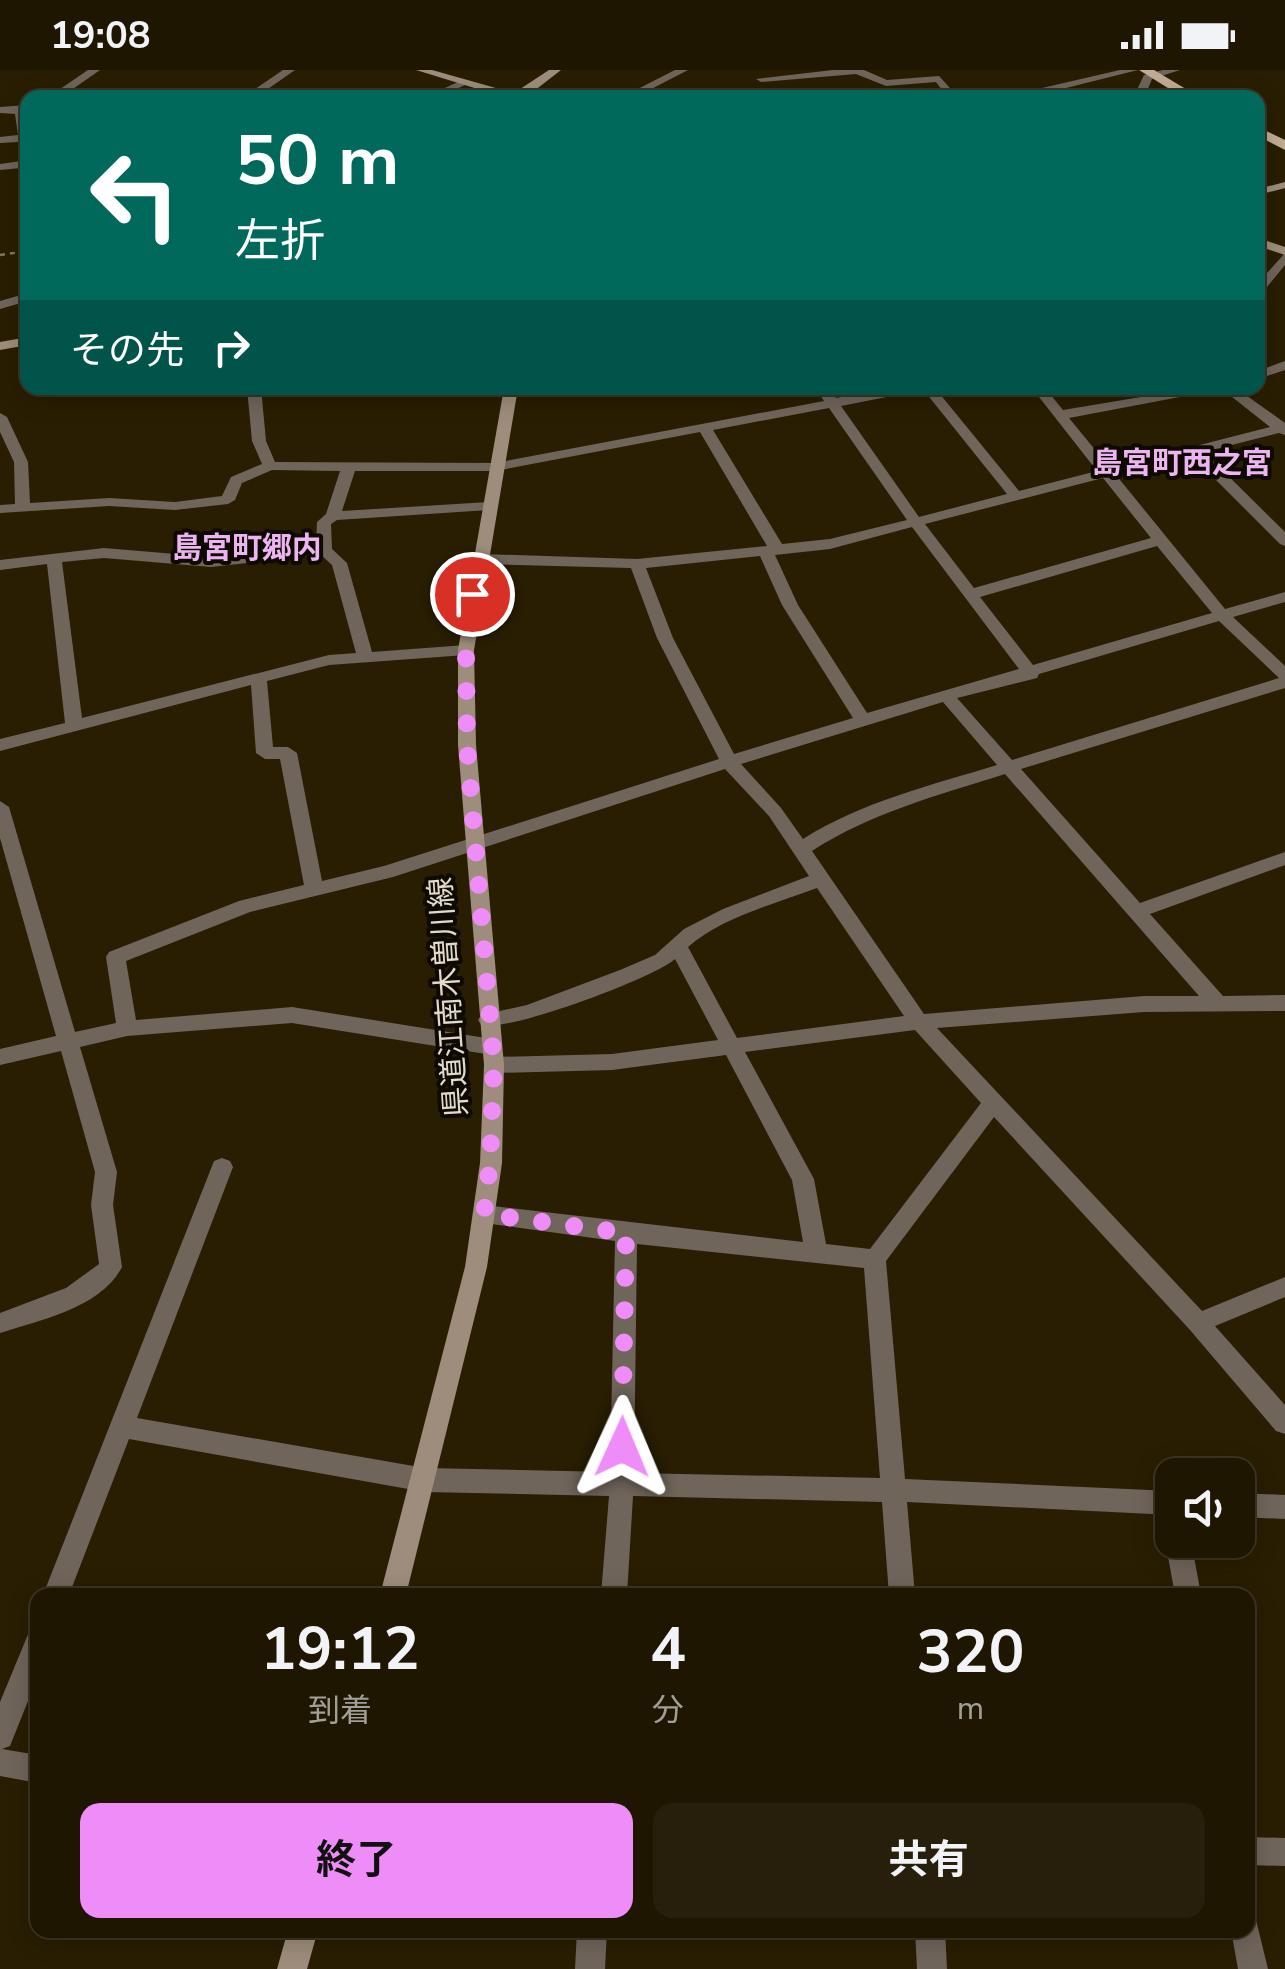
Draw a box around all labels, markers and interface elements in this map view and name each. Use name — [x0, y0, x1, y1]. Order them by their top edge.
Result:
text: 19:08 — [50, 10, 151, 61]
text: 50 m — [235, 113, 399, 209]
icon: left — [70, 130, 200, 260]
text: 左折 — [235, 211, 325, 272]
icon: right — [204, 320, 259, 375]
text: その先 — [70, 325, 184, 376]
district label: 島宮町西之宮 — [1092, 443, 1272, 484]
district label: 島宮町郷内 — [172, 528, 322, 569]
pin — [430, 552, 515, 637]
icon: arrive — [445, 567, 500, 622]
street label: 県道江南木曽川線 — [420, 876, 478, 1118]
position arrow — [570, 1395, 674, 1499]
map controls — [1155, 1458, 1255, 1558]
button: sound — [1155, 1458, 1255, 1558]
text: 19:12 — [261, 1608, 419, 1690]
text: 4 — [650, 1608, 686, 1690]
text: 320 — [916, 1611, 1024, 1693]
text: m — [957, 1687, 984, 1730]
text: 到着 — [308, 1689, 372, 1732]
text: 分 — [652, 1689, 684, 1732]
button: 終了 — [80, 1803, 633, 1918]
button: 共有 — [653, 1803, 1205, 1918]

